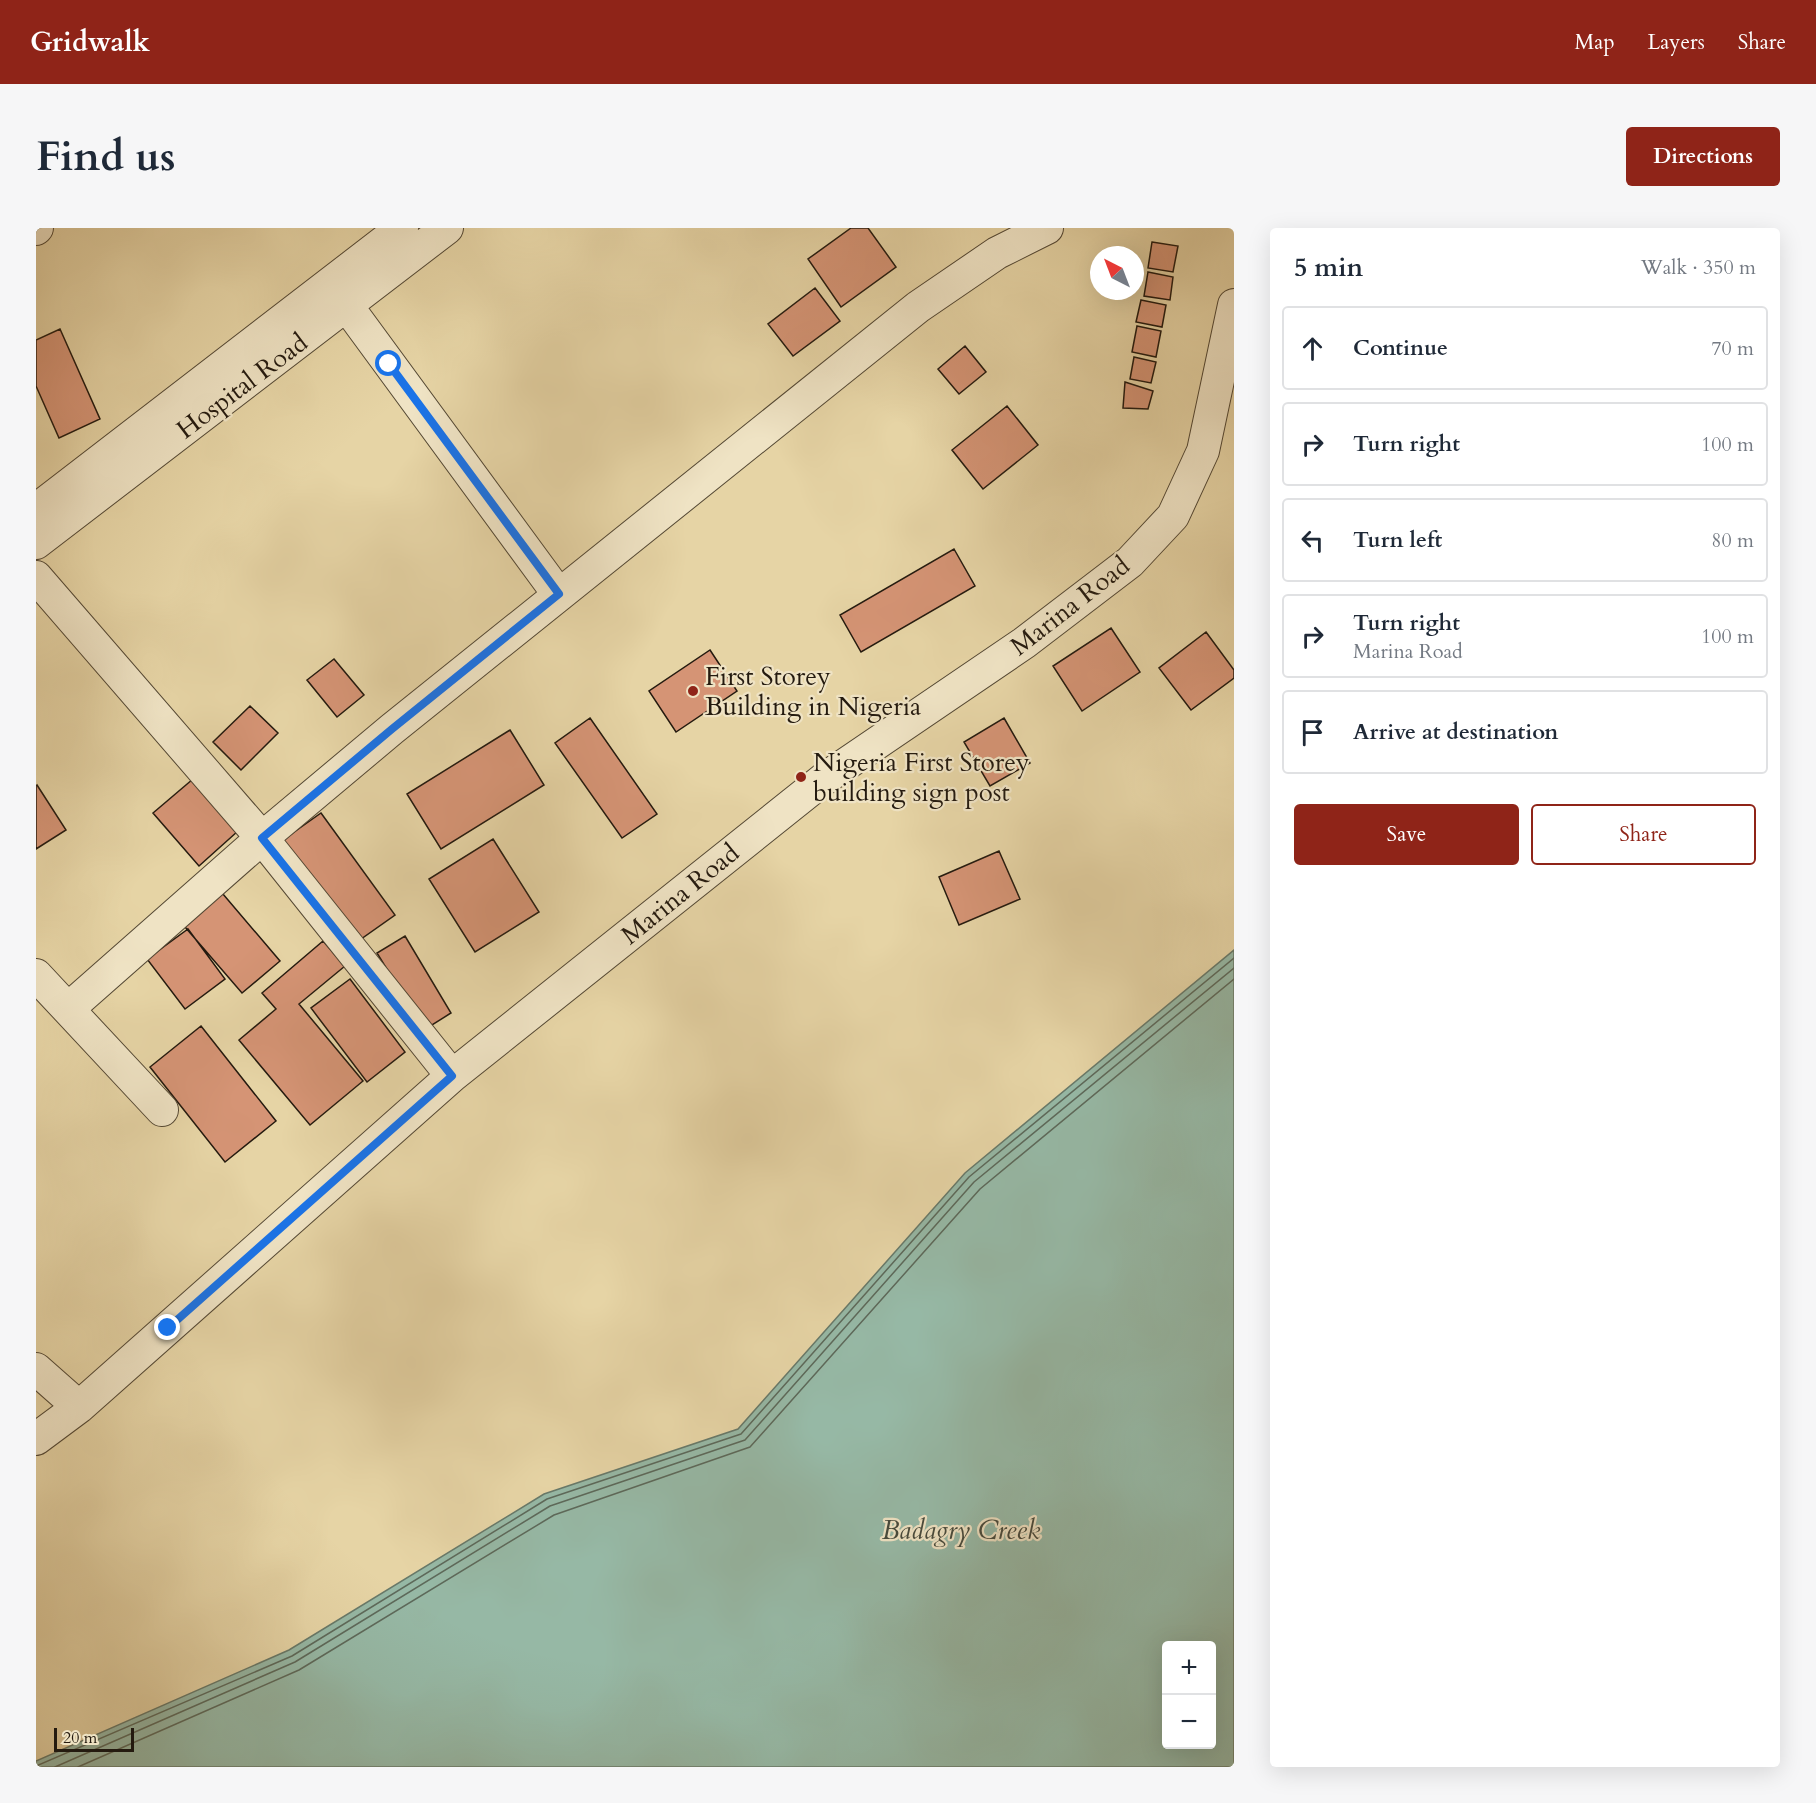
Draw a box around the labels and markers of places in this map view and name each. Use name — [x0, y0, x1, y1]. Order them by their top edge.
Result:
place label: First Storey Building in Nigeria — [705, 659, 921, 724]
marker: First Storey Building in Nigeria — [686, 684, 700, 698]
place label: Nigeria First Storey building sign post — [813, 745, 1030, 810]
marker: Nigeria First Storey building sign post — [794, 770, 808, 784]

